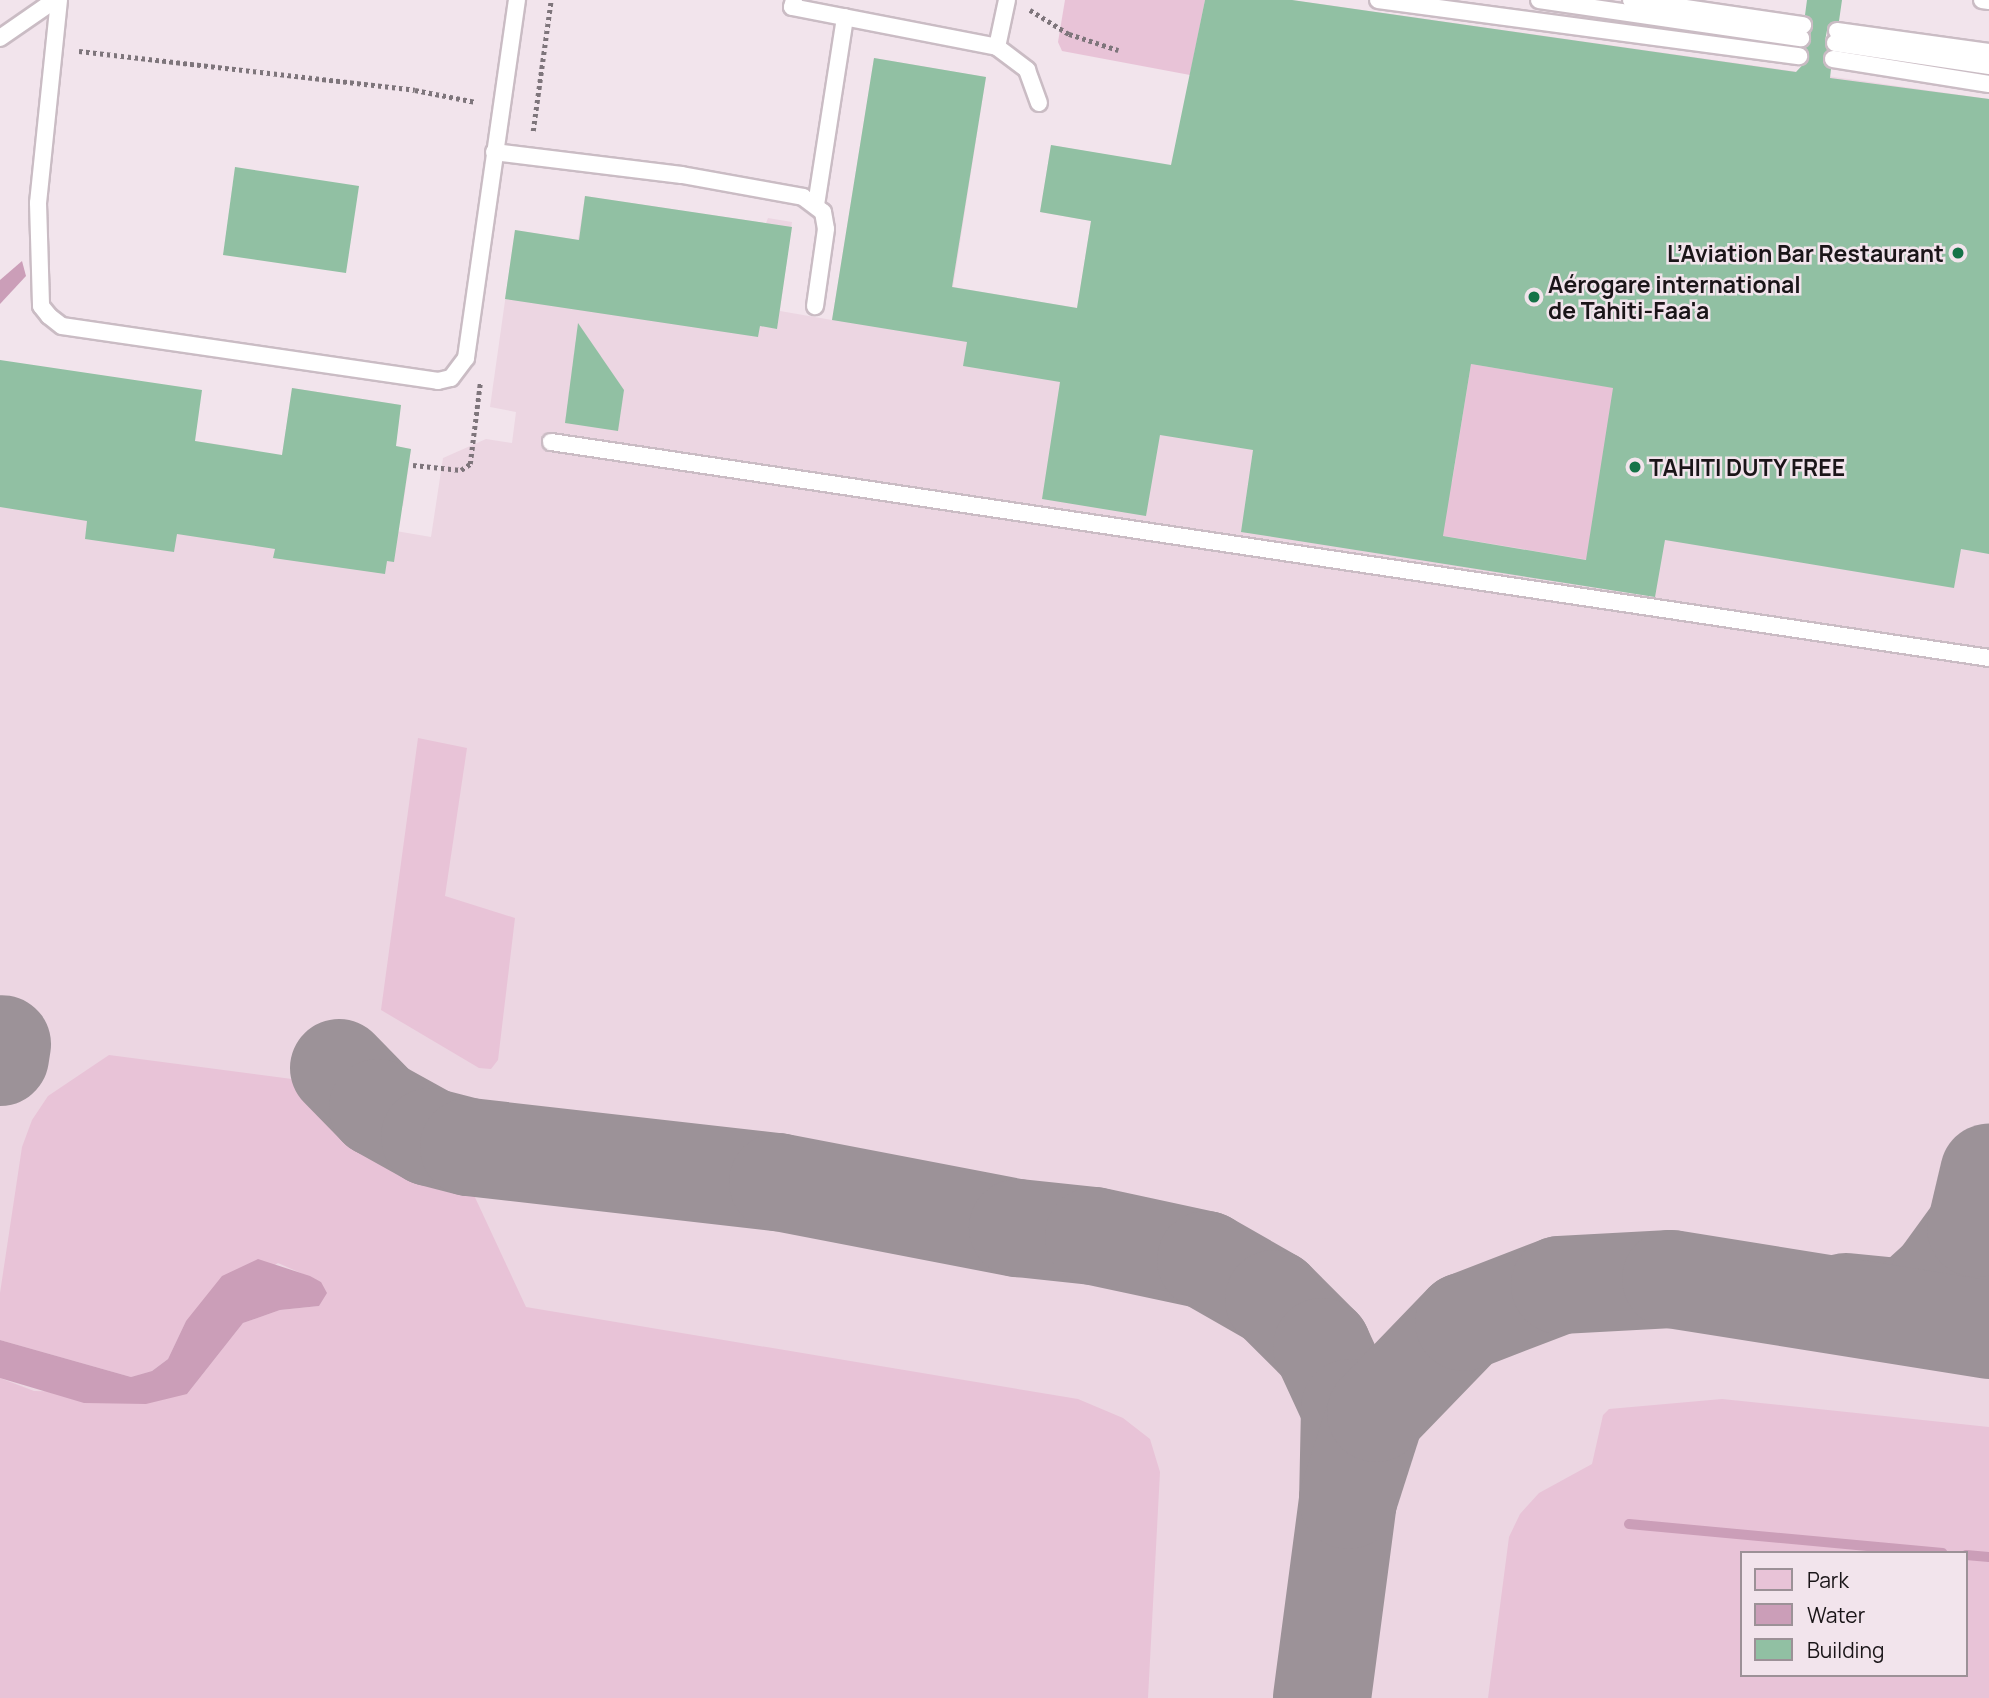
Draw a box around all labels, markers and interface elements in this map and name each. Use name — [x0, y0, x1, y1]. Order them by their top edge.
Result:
place label: L’Aviation Bar Restaurant — [1667, 239, 1944, 267]
marker: L’Aviation Bar Restaurant — [1950, 245, 1966, 261]
place label: Aérogare international de Tahiti-Faa'a — [1548, 270, 1801, 324]
marker: Aérogare international de Tahiti-Faa'a — [1526, 289, 1542, 305]
place label: TAHITI DUTY FREE — [1649, 453, 1846, 481]
marker: TAHITI DUTY FREE — [1627, 459, 1643, 475]
legend — [1741, 1551, 1968, 1677]
text: Park — [1807, 1566, 1849, 1594]
text: Water — [1807, 1601, 1865, 1629]
text: Building — [1807, 1636, 1884, 1664]

